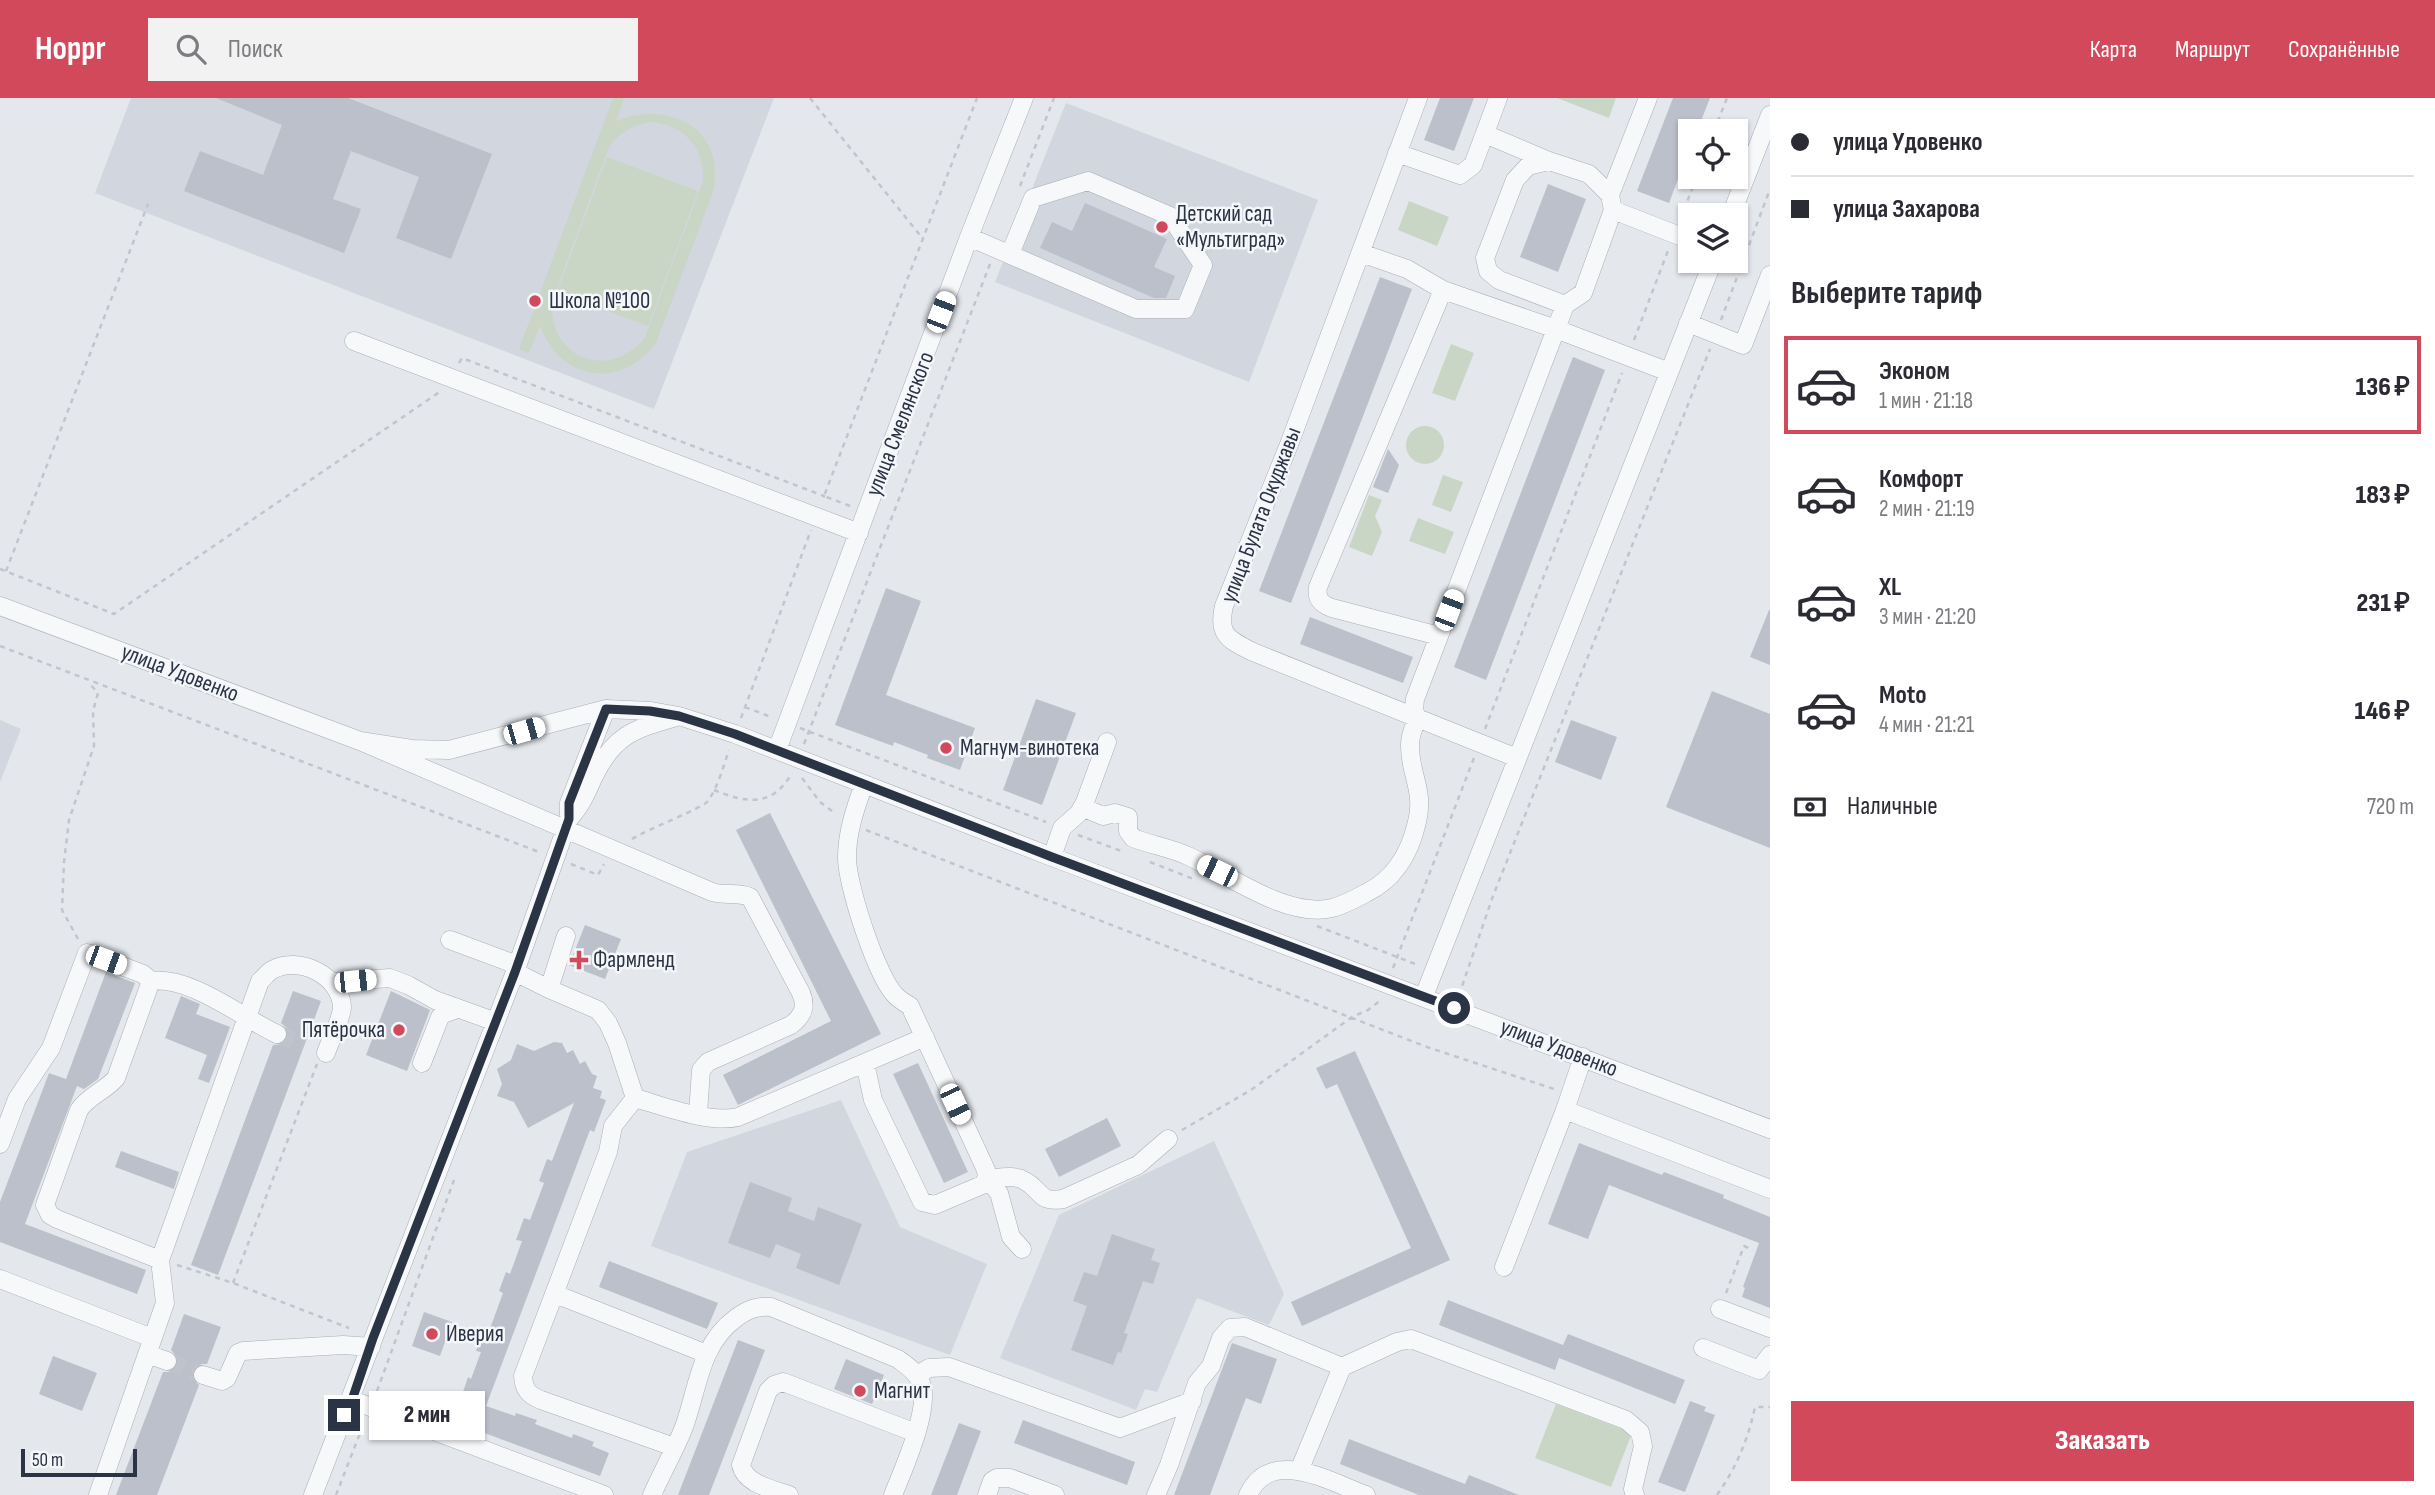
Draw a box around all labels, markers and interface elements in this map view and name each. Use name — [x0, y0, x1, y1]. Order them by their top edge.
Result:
search box — [148, 18, 638, 81]
text: Hoppr — [35, 29, 106, 69]
icon: search — [172, 30, 210, 68]
text: Поиск — [228, 34, 283, 65]
text: Карта — [2090, 35, 2137, 64]
text: Маршрут — [2175, 35, 2250, 64]
text: Сохранённые — [2288, 35, 2400, 64]
map controls — [1678, 119, 1748, 273]
button: locate — [1678, 119, 1748, 189]
text: улица Удовенко — [1833, 127, 1983, 158]
text: улица Захарова — [1833, 194, 1980, 225]
place label: Детский сад «Мультиград» — [1176, 200, 1285, 254]
button: layers — [1678, 203, 1748, 273]
marker: Детский сад «Мультиград» — [1154, 219, 1170, 235]
text: Выберите тариф — [1791, 274, 1982, 313]
place label: Школа №100 — [549, 287, 650, 315]
car — [924, 289, 959, 335]
marker: Школа №100 — [527, 293, 543, 309]
street label: улица Смелянского — [860, 348, 940, 500]
icon: car — [1795, 354, 1858, 417]
text: Эконом — [1879, 356, 1950, 387]
text: 136 ₽ — [2356, 372, 2410, 403]
text: 1 мин · 21:18 — [1879, 387, 1973, 415]
street label: улица Булата Окуджавы — [1215, 423, 1307, 607]
icon: car — [1795, 462, 1858, 525]
text: Комфорт — [1879, 464, 1963, 495]
text: 183 ₽ — [2356, 480, 2410, 511]
text: 2 мин · 21:19 — [1879, 495, 1975, 523]
icon: car — [1795, 570, 1858, 633]
text: XL — [1879, 572, 1901, 603]
car — [1432, 587, 1467, 633]
text: 231 ₽ — [2357, 588, 2410, 619]
text: 3 мин · 21:20 — [1879, 603, 1976, 631]
street label: улица Удовенко — [117, 638, 243, 708]
icon: car — [1795, 678, 1858, 741]
text: Moto — [1879, 680, 1927, 711]
text: 146 ₽ — [2355, 696, 2410, 727]
text: 4 мин · 21:21 — [1879, 711, 1974, 739]
car — [501, 715, 548, 747]
place label: Магнум-винотека — [960, 734, 1099, 762]
marker: Магнум-винотека — [938, 740, 954, 756]
icon: cash — [1791, 788, 1829, 826]
text: Наличные — [1847, 791, 1938, 822]
text: 720 m — [2367, 793, 2414, 821]
car — [1194, 852, 1241, 890]
car — [83, 943, 130, 977]
place label: Фармленд — [593, 946, 675, 974]
marker: Фармленд — [571, 952, 587, 968]
car — [334, 968, 377, 994]
route start — [1438, 992, 1470, 1024]
street label: улица Удовенко — [1496, 1013, 1622, 1083]
place label: Пятёрочка — [302, 1016, 385, 1044]
marker: Пятёрочка — [391, 1022, 407, 1038]
car — [937, 1081, 974, 1127]
place label: Иверия — [446, 1320, 504, 1348]
marker: Иверия — [424, 1326, 440, 1342]
place label: Магнит — [874, 1377, 931, 1405]
marker: Магнит — [852, 1383, 868, 1399]
callout: 2 мин — [368, 1390, 484, 1440]
route end — [328, 1399, 360, 1431]
text: 2 мин — [404, 1401, 450, 1429]
button: Заказать — [1791, 1401, 2414, 1481]
scale bar — [21, 1446, 136, 1478]
text: 50 m — [32, 1449, 63, 1472]

